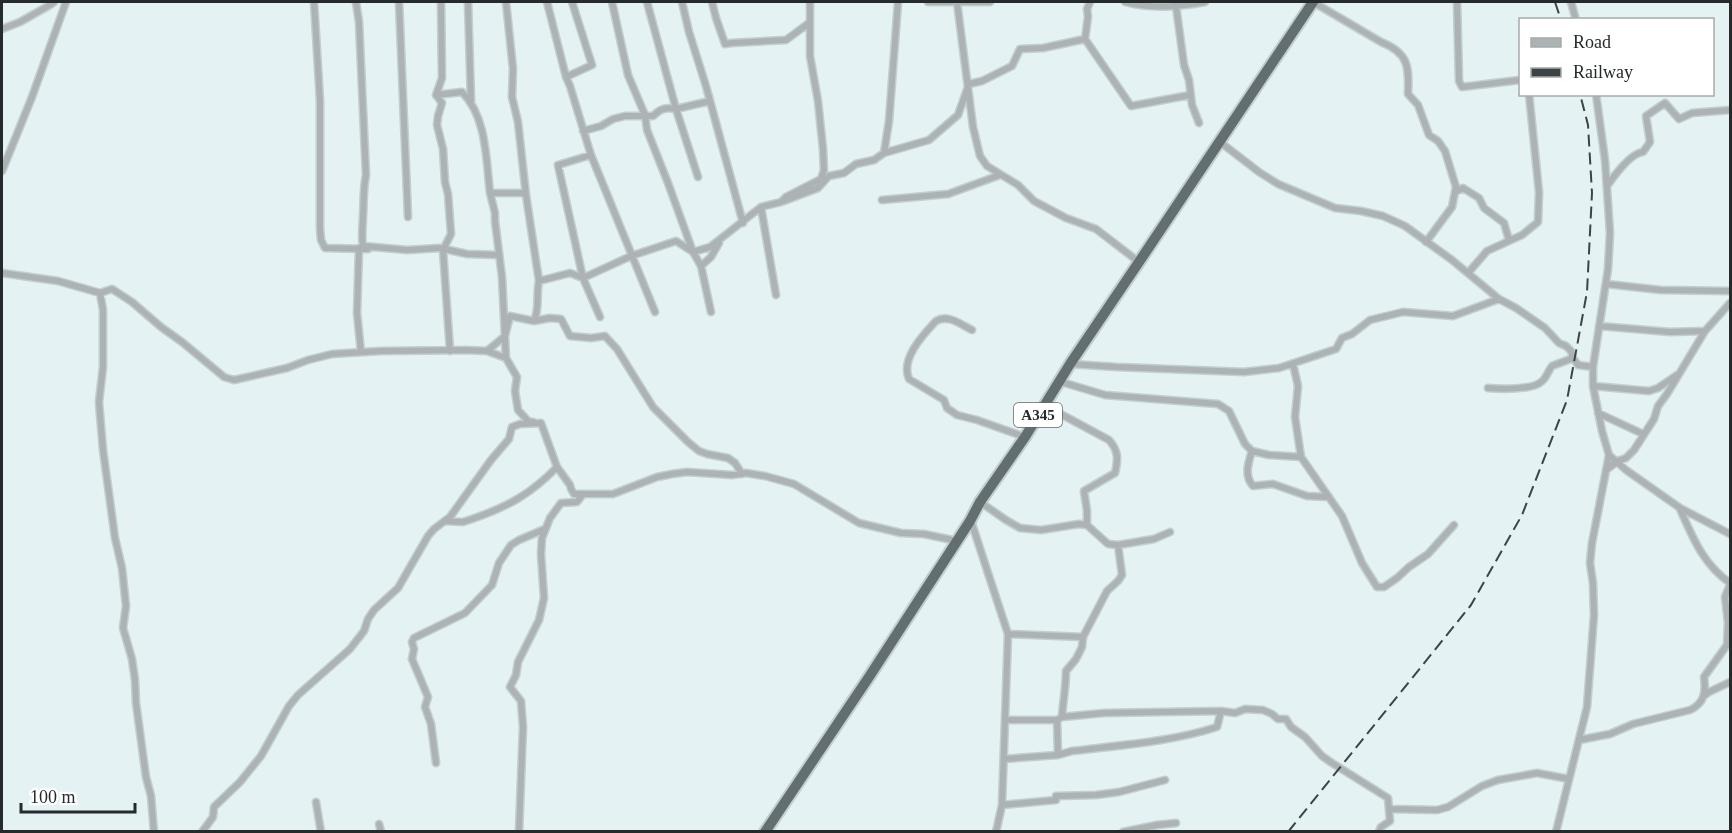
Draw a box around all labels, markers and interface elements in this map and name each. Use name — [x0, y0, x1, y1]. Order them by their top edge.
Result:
legend — [1519, 18, 1714, 96]
text: Road — [1573, 32, 1611, 52]
text: Railway — [1573, 62, 1633, 82]
road number: A345 — [1014, 403, 1062, 427]
scale bar — [21, 776, 135, 814]
text: 100 m — [30, 787, 76, 807]

